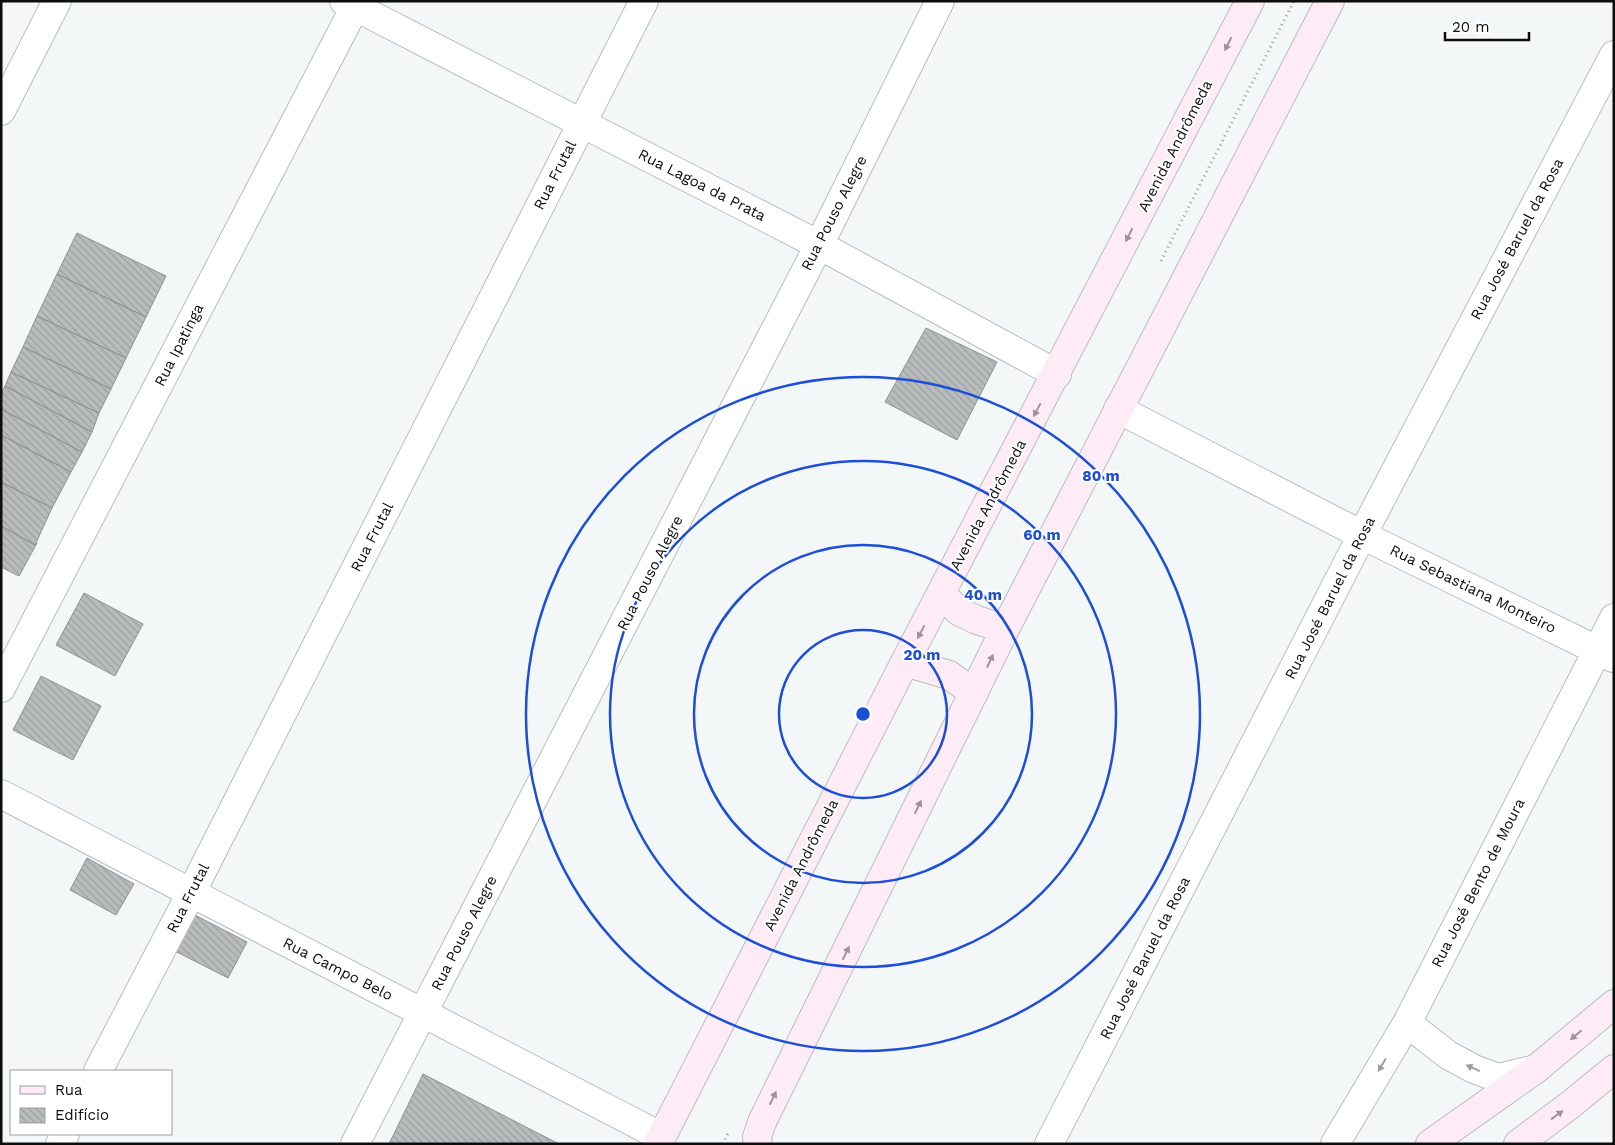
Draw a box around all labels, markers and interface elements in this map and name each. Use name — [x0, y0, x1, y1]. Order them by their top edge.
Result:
scale bar — [1445, 10, 1529, 42]
text: 20 m — [1452, 18, 1490, 36]
one-way arrow — [1224, 37, 1232, 52]
street label: Avenida Andrômeda — [1134, 77, 1216, 215]
street label: Rua Frutal — [530, 137, 580, 213]
street label: Rua Lagoa da Prata — [635, 145, 769, 225]
street label: Rua Pouso Alegre — [797, 152, 871, 274]
street label: Rua José Baruel da Rosa — [1467, 155, 1568, 323]
one-way arrow — [1125, 228, 1133, 242]
street label: Rua Ipatinga — [150, 300, 208, 389]
one-way arrow — [1033, 404, 1042, 417]
street label: Avenida Andrômeda — [946, 436, 1030, 573]
text: 80 m — [1082, 467, 1120, 485]
street label: Rua Frutal — [347, 499, 397, 575]
street label: Rua Pouso Alegre — [613, 512, 687, 634]
street label: Rua José Baruel da Rosa — [1281, 513, 1379, 682]
text: 60 m — [1023, 526, 1061, 544]
street label: Rua Sebastiana Monteiro — [1387, 541, 1559, 637]
text: 40 m — [964, 586, 1002, 604]
one-way arrow — [917, 624, 925, 639]
text: 20 m — [903, 646, 941, 664]
one-way arrow — [986, 654, 994, 668]
centre of rings — [854, 705, 872, 723]
street label: Rua José Bento de Moura — [1427, 795, 1529, 971]
street label: Avenida Andrômeda — [760, 796, 842, 934]
one-way arrow — [914, 800, 922, 814]
street label: Rua Frutal — [163, 860, 213, 936]
street label: Rua Pouso Alegre — [427, 872, 501, 994]
street label: Rua José Baruel da Rosa — [1096, 873, 1194, 1042]
street label: Rua Campo Belo — [280, 934, 396, 1004]
one-way arrow — [842, 946, 850, 960]
one-way arrow — [1570, 1030, 1583, 1041]
one-way arrow — [1377, 1059, 1386, 1072]
one-way arrow — [1466, 1063, 1480, 1071]
legend — [10, 1070, 172, 1135]
text: Rua — [55, 1081, 83, 1099]
one-way arrow — [769, 1091, 778, 1106]
text: Edifício — [55, 1106, 109, 1124]
one-way arrow — [1550, 1110, 1564, 1120]

